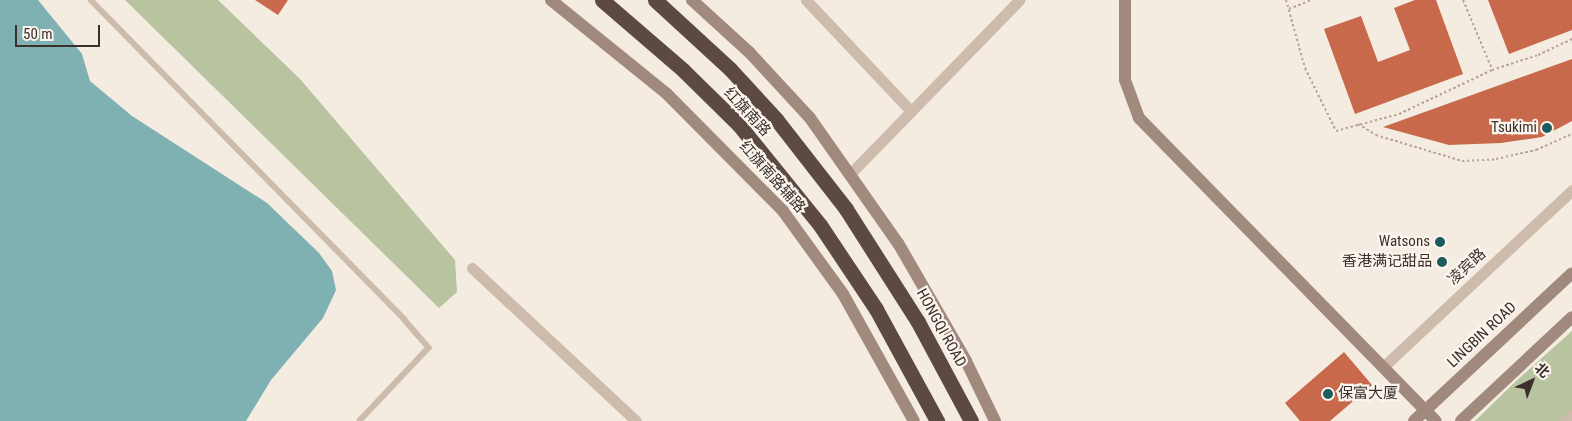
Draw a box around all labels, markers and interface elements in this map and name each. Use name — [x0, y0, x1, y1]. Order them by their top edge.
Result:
scale bar — [18, 15, 102, 47]
text: 50 m — [23, 25, 53, 43]
street label: 红旗南路 — [720, 84, 774, 140]
place label: Tsukimi — [1491, 119, 1537, 137]
marker: Tsukimi — [1541, 122, 1553, 134]
street label: 红旗南路辅路 — [735, 138, 809, 216]
place label: Watsons — [1379, 233, 1430, 251]
marker: Watsons — [1434, 236, 1446, 248]
street label: 凌宾路 — [1444, 245, 1490, 289]
place label: 香港满记甜品 — [1342, 253, 1432, 271]
marker: 香港满记甜品 — [1436, 256, 1448, 268]
street label: HONGQI ROAD — [912, 286, 970, 370]
street label: LINGBIN ROAD — [1444, 298, 1520, 372]
north arrow — [1507, 356, 1557, 406]
text: 北 — [1532, 359, 1553, 381]
place label: 保富大厦 — [1338, 385, 1398, 403]
marker: 保富大厦 — [1322, 388, 1334, 400]

